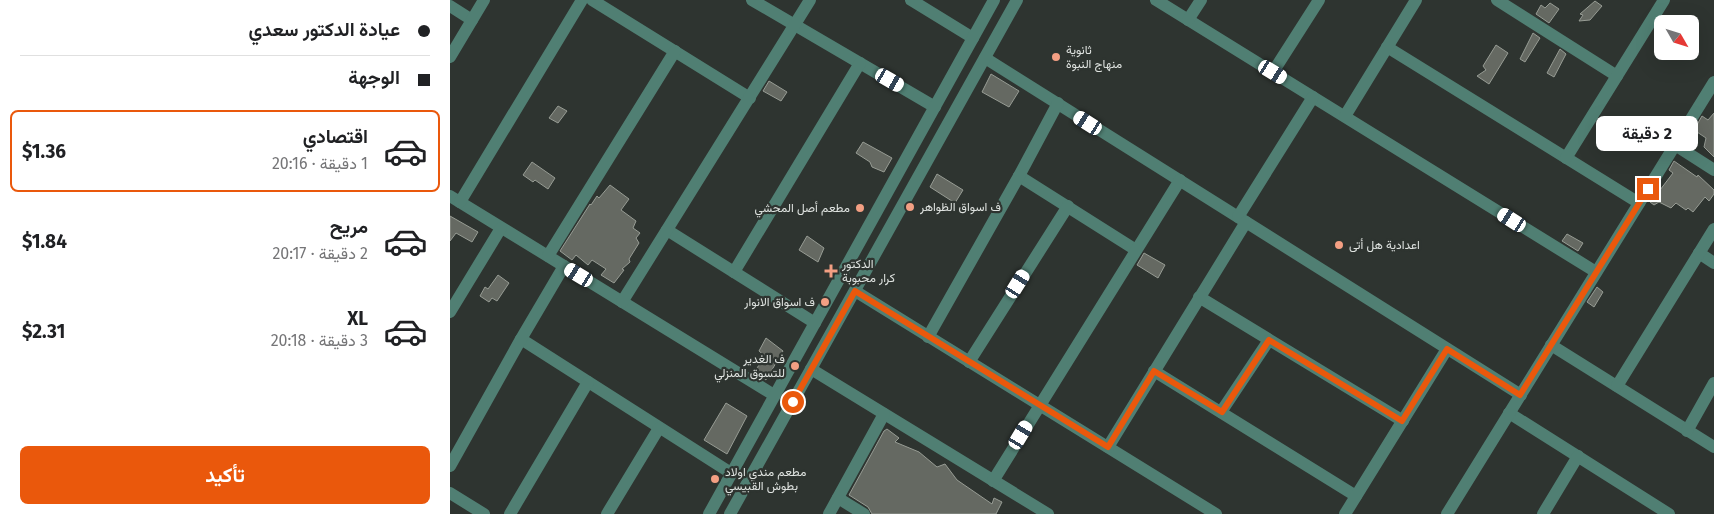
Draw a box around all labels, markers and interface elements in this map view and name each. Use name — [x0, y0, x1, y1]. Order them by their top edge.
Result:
north arrow — [1654, 15, 1699, 60]
map controls — [1654, 15, 1699, 60]
text: عيادة الدكتور سعدي — [248, 18, 400, 41]
place label: ثانوية منهاج النبوة — [1066, 43, 1122, 73]
marker: ثانوية منهاج النبوة — [1050, 51, 1062, 63]
car — [1256, 58, 1289, 86]
text: الوجهة — [348, 66, 400, 89]
car — [873, 66, 906, 94]
car — [1071, 109, 1104, 137]
callout: 2 دقيقة — [1597, 116, 1699, 152]
text: 2 دقيقة — [1622, 124, 1672, 143]
text: اقتصادي — [303, 125, 368, 148]
icon: car — [383, 129, 428, 174]
text: $1.36 — [22, 140, 66, 163]
text: 1 دقيقة · 20:16 — [272, 154, 368, 173]
route end — [1637, 178, 1659, 200]
place label: ف اسواق الظواهر — [919, 200, 1001, 215]
place label: مطعم أصل المحشي — [755, 201, 850, 218]
marker: ف اسواق الظواهر — [904, 201, 916, 213]
marker: مطعم أصل المحشي — [854, 202, 866, 214]
car — [1495, 206, 1528, 234]
text: مريح — [330, 215, 368, 238]
icon: car — [383, 219, 428, 264]
text: $1.84 — [22, 230, 67, 253]
place label: اعدادية هل أتى — [1349, 238, 1420, 253]
marker: اعدادية هل أتى — [1333, 239, 1345, 251]
text: 2 دقيقة · 20:17 — [272, 244, 368, 263]
place label: الدكتور كرار محبوبة — [841, 257, 895, 286]
car — [562, 261, 595, 289]
marker: الدكتور كرار محبوبة — [824, 264, 838, 278]
car — [1003, 267, 1032, 301]
place label: ف اسواق الانوار — [743, 295, 815, 310]
marker: ف اسواق الانوار — [819, 296, 831, 308]
text: XL — [347, 307, 368, 330]
icon: car — [383, 309, 428, 354]
text: $2.31 — [22, 320, 65, 343]
text: 3 دقيقة · 20:18 — [271, 331, 368, 350]
place label: ف الغدير للتسوق المنزلي — [714, 352, 785, 383]
marker: ف الغدير للتسوق المنزلي — [789, 360, 801, 372]
route start — [782, 391, 804, 413]
car — [1006, 418, 1035, 452]
button: تأكيد — [20, 446, 430, 504]
place label: مطعم مندي اولاد بطوش القبيسي — [725, 465, 806, 496]
marker: مطعم مندي اولاد بطوش القبيسي — [709, 473, 721, 485]

